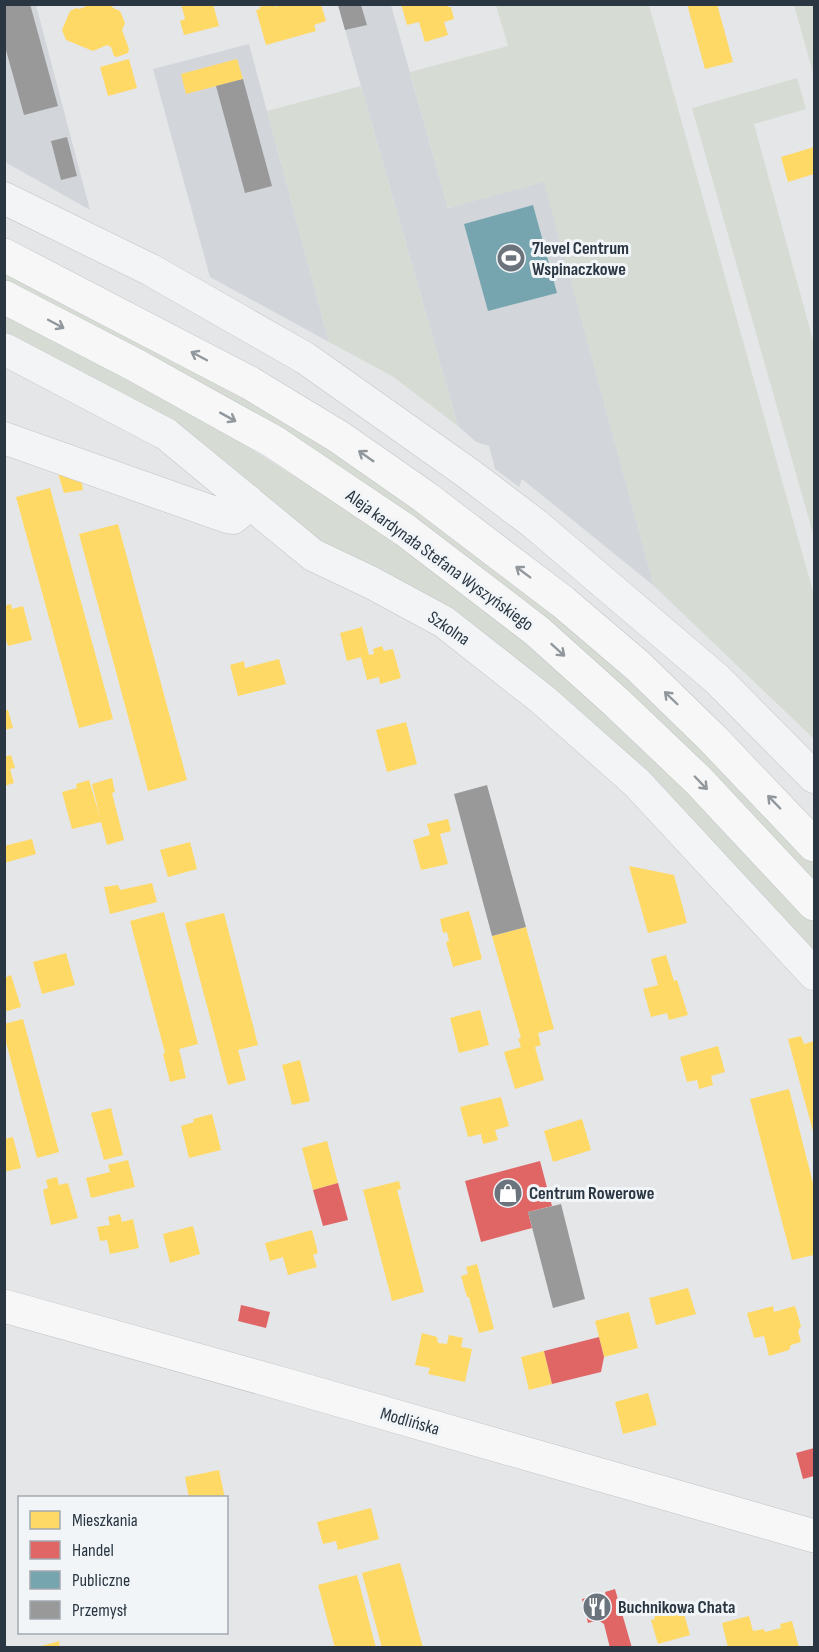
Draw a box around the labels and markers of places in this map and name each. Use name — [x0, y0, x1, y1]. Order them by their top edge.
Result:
place label: 7level Centrum Wspinaczkowe — [532, 238, 629, 280]
sports icon: 7level Centrum Wspinaczkowe — [495, 242, 527, 274]
shop icon: Centrum Rowerowe — [492, 1177, 524, 1209]
place label: Centrum Rowerowe — [529, 1183, 654, 1204]
restaurant icon: Buchnikowa Chata — [581, 1591, 613, 1623]
place label: Buchnikowa Chata — [618, 1597, 735, 1618]

